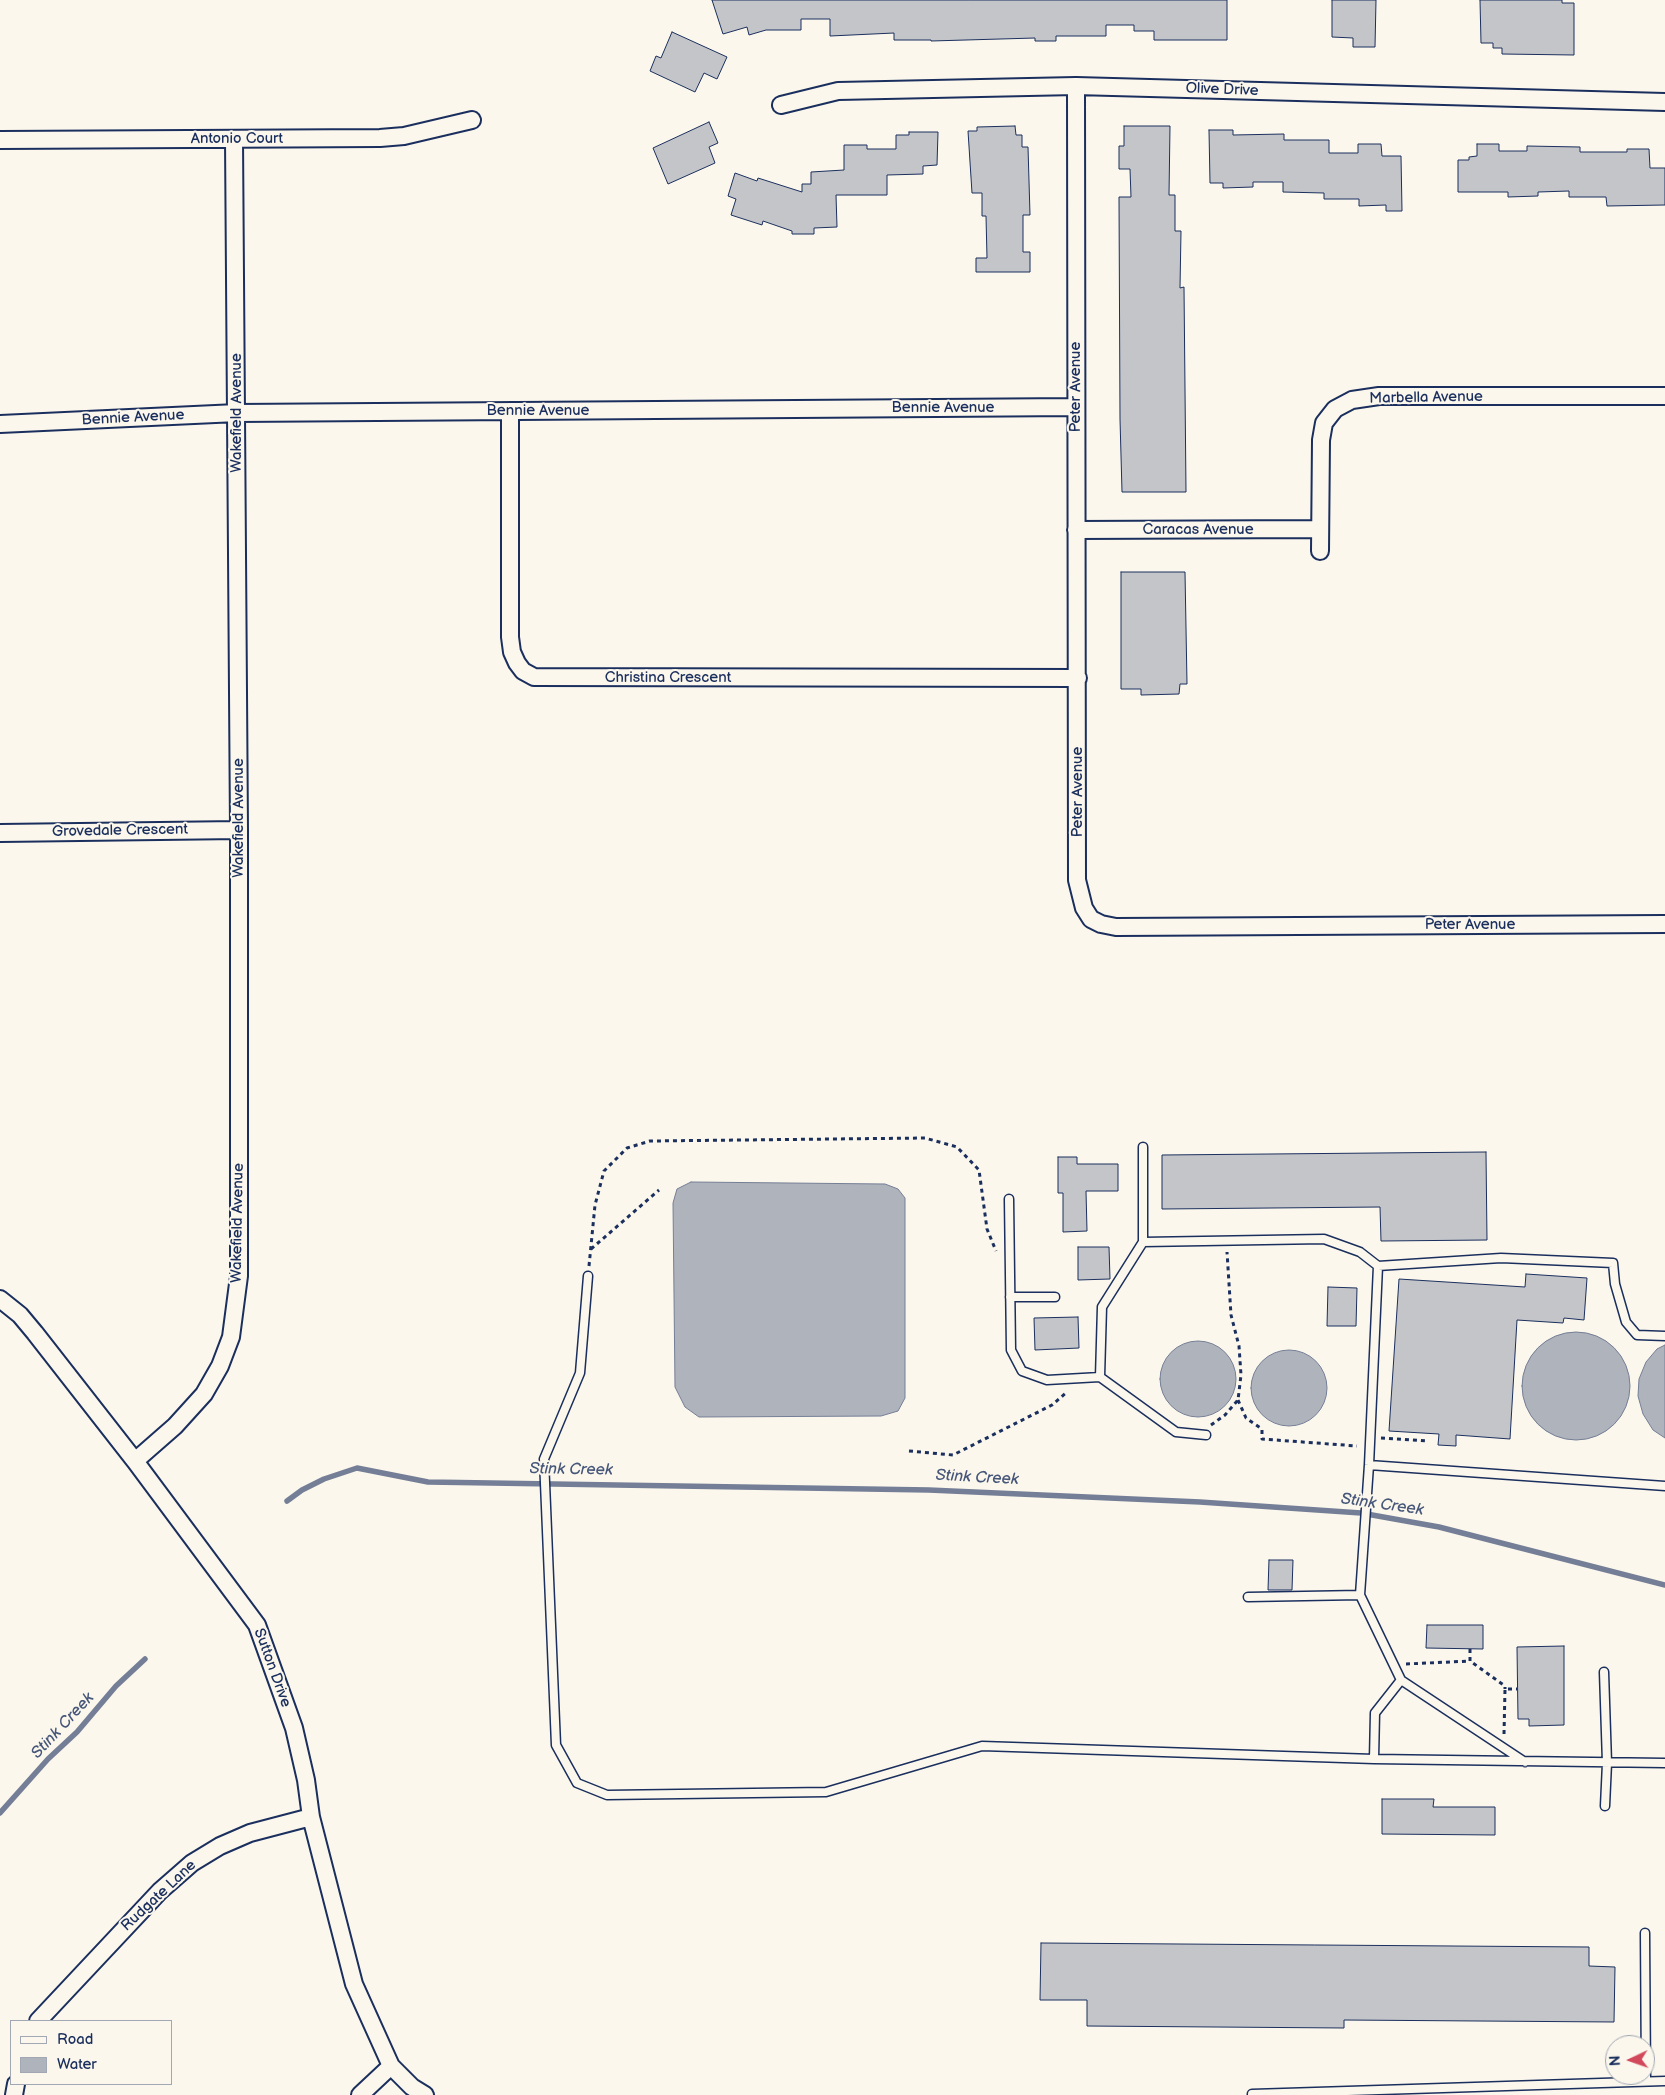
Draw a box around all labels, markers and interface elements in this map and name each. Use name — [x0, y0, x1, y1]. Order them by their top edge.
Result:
street label: Olive Drive — [1185, 80, 1259, 100]
street label: Antonio Court — [191, 130, 283, 148]
street label: Peter Avenue — [1067, 342, 1085, 432]
street label: Wakefield Avenue — [228, 353, 246, 473]
street label: Marbella Avenue — [1369, 388, 1483, 408]
street label: Bennie Avenue — [892, 399, 994, 417]
street label: Bennie Avenue — [487, 402, 589, 420]
street label: Bennie Avenue — [81, 406, 185, 430]
street label: Caracas Avenue — [1142, 521, 1254, 539]
street label: Christina Crescent — [605, 669, 731, 687]
street label: Peter Avenue — [1069, 747, 1087, 837]
street label: Wakefield Avenue — [230, 758, 248, 878]
street label: Grovedale Crescent — [52, 821, 188, 841]
street label: Peter Avenue — [1425, 916, 1515, 934]
street label: Wakefield Avenue — [228, 1163, 248, 1283]
water label: Stink Creek — [529, 1460, 613, 1480]
water label: Stink Creek — [935, 1466, 1019, 1490]
water label: Stink Creek — [1339, 1490, 1425, 1520]
street label: Sutton Drive — [249, 1626, 295, 1710]
water label: Stink Creek — [28, 1689, 98, 1763]
street label: Rudgate Lane — [118, 1857, 200, 1935]
legend — [10, 2020, 172, 2085]
text: Road — [57, 2030, 93, 2049]
north arrow — [1605, 2035, 1655, 2085]
text: Water — [57, 2055, 97, 2074]
text: N — [1607, 2055, 1624, 2066]

